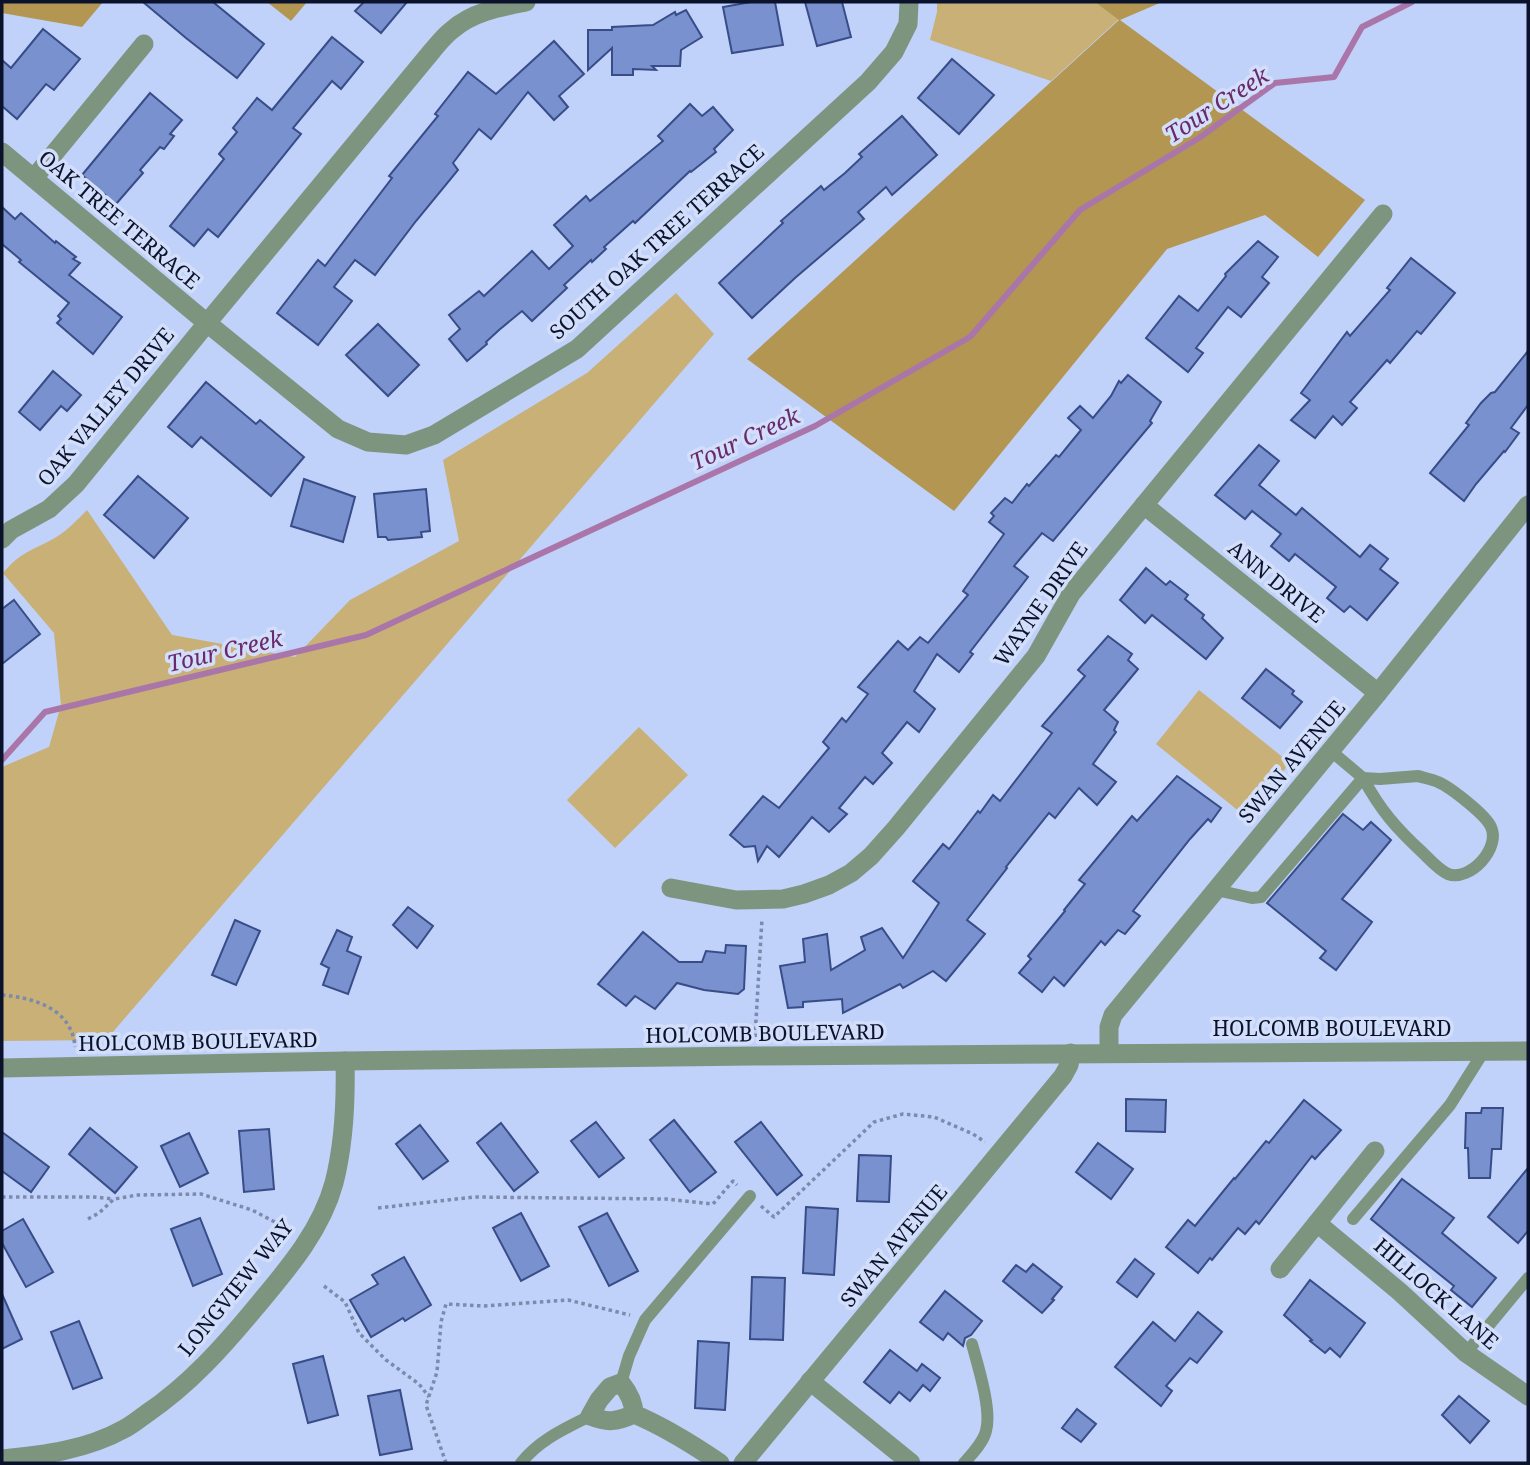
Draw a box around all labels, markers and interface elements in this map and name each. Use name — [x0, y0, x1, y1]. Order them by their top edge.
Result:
water label: Tour Creek — [1158, 58, 1275, 150]
street label: SOUTH OAK TREE TERRACE — [543, 137, 769, 345]
street label: OAK TREE TERRACE — [33, 143, 206, 295]
street label: OAK VALLEY DRIVE — [31, 321, 180, 492]
water label: Tour Creek — [685, 398, 805, 477]
street label: ANN DRIVE — [1223, 534, 1331, 629]
street label: WAYNE DRIVE — [987, 536, 1093, 671]
water label: Tour Creek — [164, 621, 287, 679]
street label: SWAN AVENUE — [1232, 694, 1351, 829]
street label: HOLCOMB BOULEVARD — [1212, 1014, 1452, 1042]
street label: HOLCOMB BOULEVARD — [645, 1017, 885, 1049]
street label: HOLCOMB BOULEVARD — [78, 1025, 318, 1057]
street label: SWAN AVENUE — [834, 1178, 953, 1313]
street label: LONGVIEW WAY — [171, 1213, 300, 1362]
street label: HILLOCK LANE — [1369, 1231, 1505, 1355]

